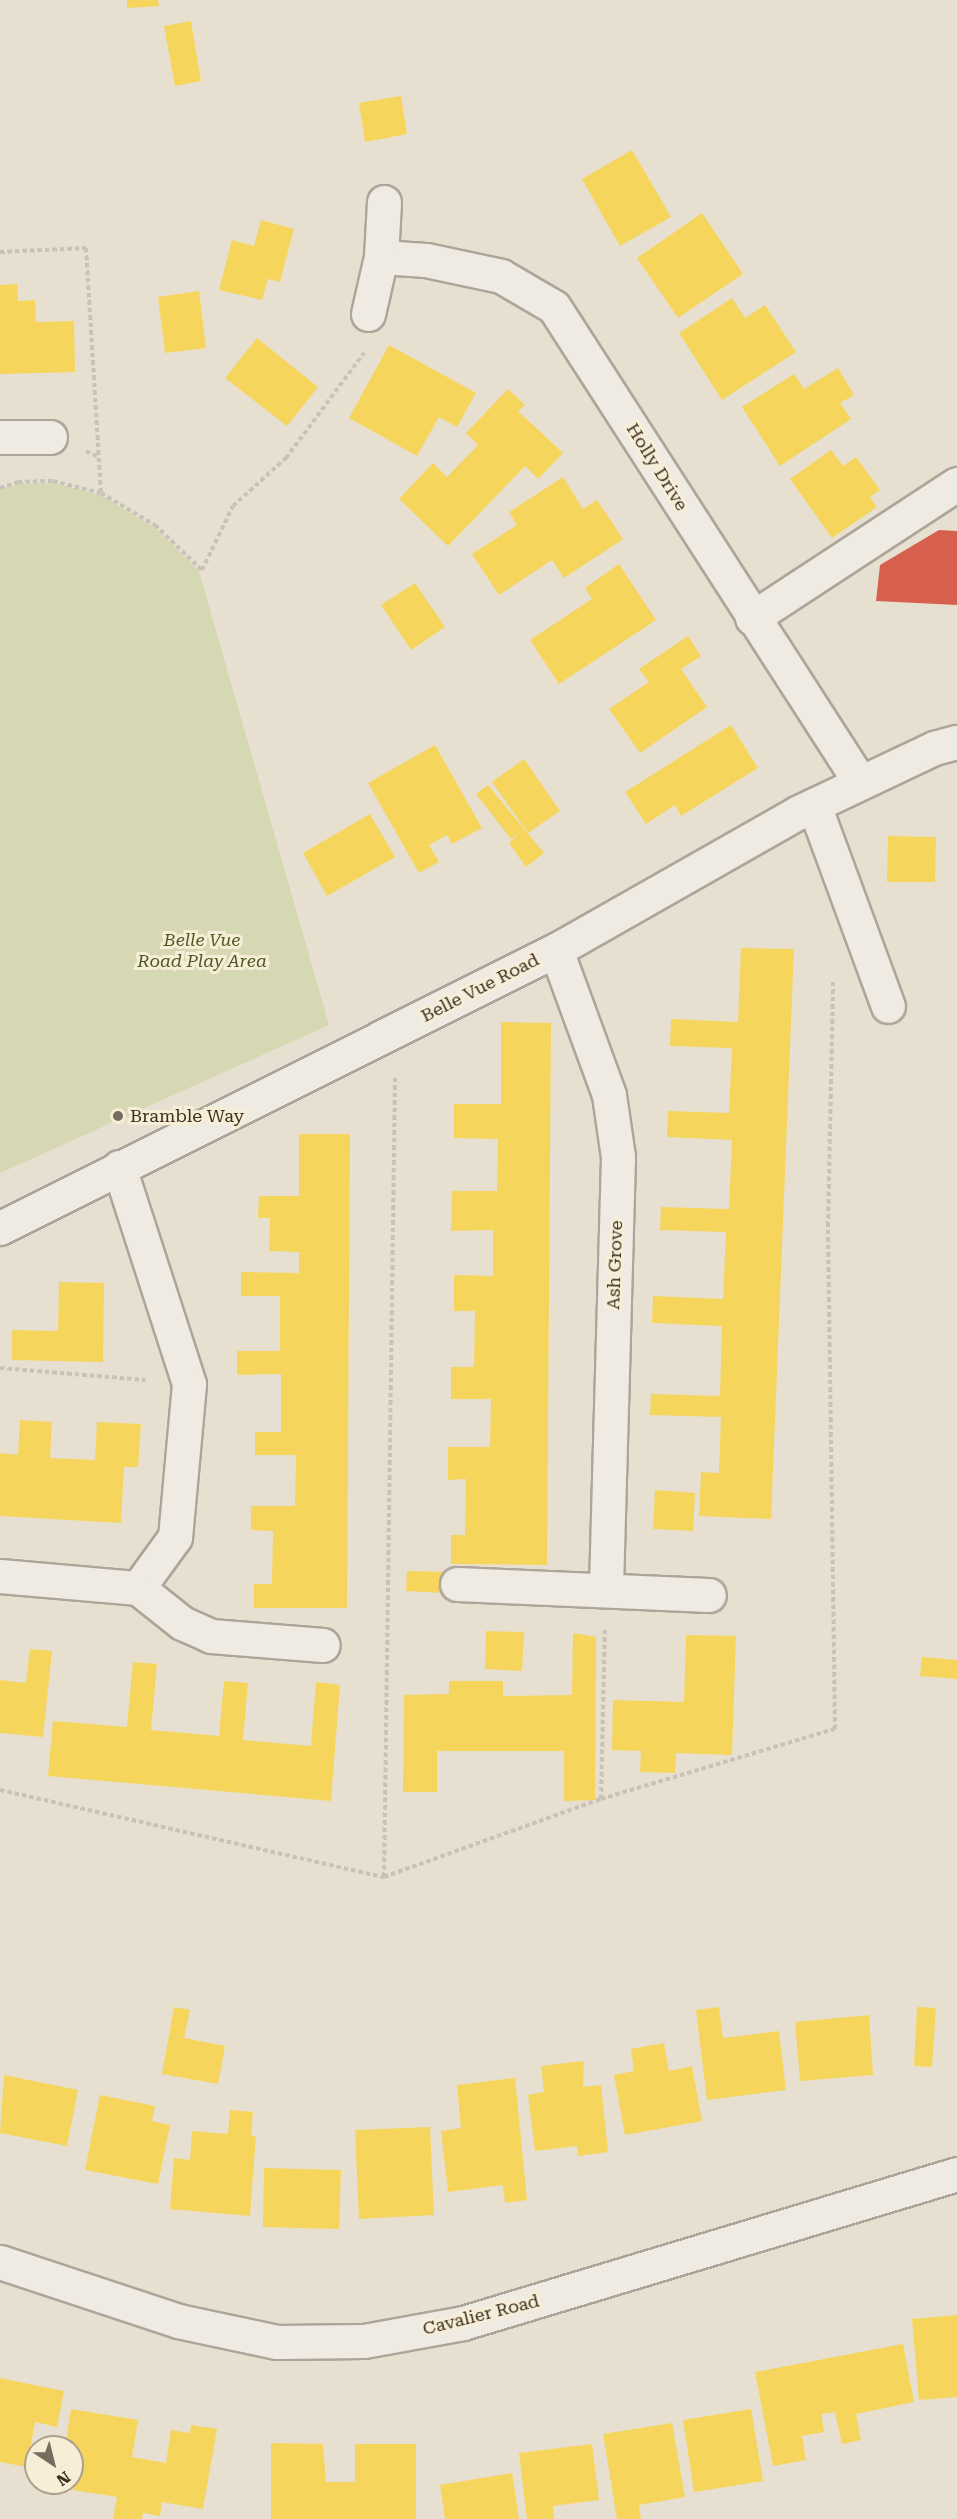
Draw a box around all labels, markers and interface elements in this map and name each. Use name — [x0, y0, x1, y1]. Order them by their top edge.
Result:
street label: Holly Drive — [622, 419, 692, 515]
park label: Belle Vue Road Play Area — [137, 930, 267, 972]
street label: Belle Vue Road — [417, 949, 543, 1027]
place label: Bramble Way — [130, 1105, 244, 1127]
marker: Bramble Way — [111, 1109, 125, 1123]
street label: Ash Grove — [603, 1220, 627, 1310]
street label: Cavalier Road — [420, 2290, 542, 2340]
north arrow — [24, 2435, 84, 2495]
text: N — [53, 2467, 74, 2490]

